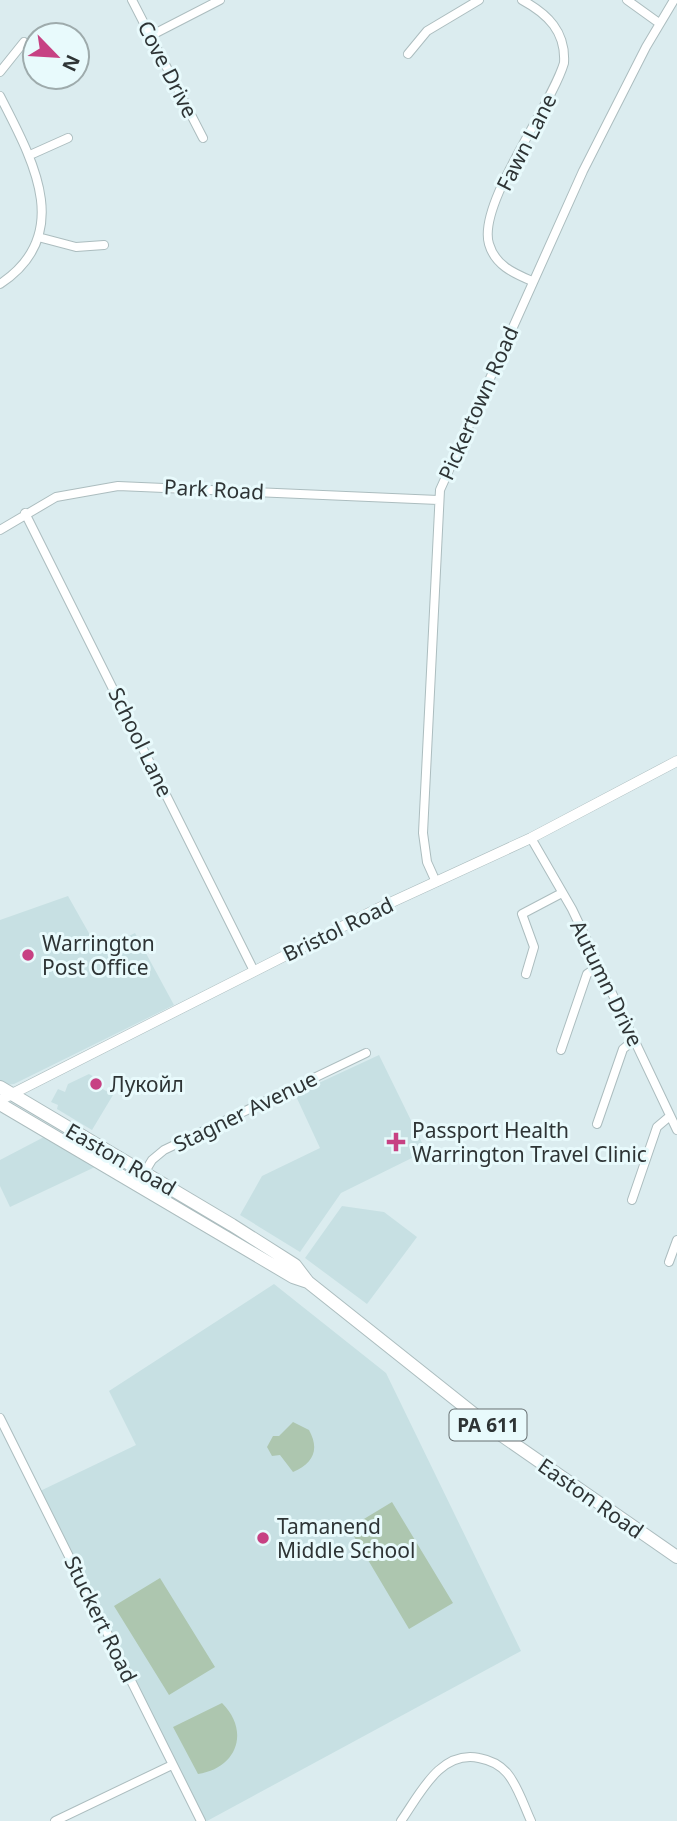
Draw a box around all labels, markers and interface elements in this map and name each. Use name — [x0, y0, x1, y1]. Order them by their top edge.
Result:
street label: Cove Drive — [132, 16, 204, 122]
north arrow — [21, 21, 91, 91]
text: N — [56, 51, 86, 76]
street label: Fawn Lane — [490, 89, 562, 195]
street label: Pickertown Road — [432, 322, 524, 484]
street label: Park Road — [163, 472, 265, 506]
street label: School Lane — [102, 683, 180, 801]
street label: Bristol Road — [278, 890, 398, 968]
street label: Autumn Drive — [564, 915, 650, 1051]
place label: Warrington Post Office — [42, 929, 155, 981]
marker: Warrington Post Office — [20, 947, 36, 963]
street label: Stagner Avenue — [169, 1064, 321, 1158]
place label: Лукойл — [110, 1070, 184, 1098]
marker: Лукойл — [88, 1076, 104, 1092]
street label: Easton Road — [61, 1116, 181, 1202]
place label: Passport Health Warrington Travel Clinic — [412, 1116, 647, 1168]
marker: Passport Health Warrington Travel Clinic — [386, 1132, 406, 1152]
road number: PA 611 — [449, 1410, 526, 1441]
street label: Easton Road — [533, 1451, 649, 1545]
place label: Tamanend Middle School — [277, 1512, 415, 1564]
marker: Tamanend Middle School — [255, 1530, 271, 1546]
street label: Stuckert Road — [58, 1551, 144, 1687]

